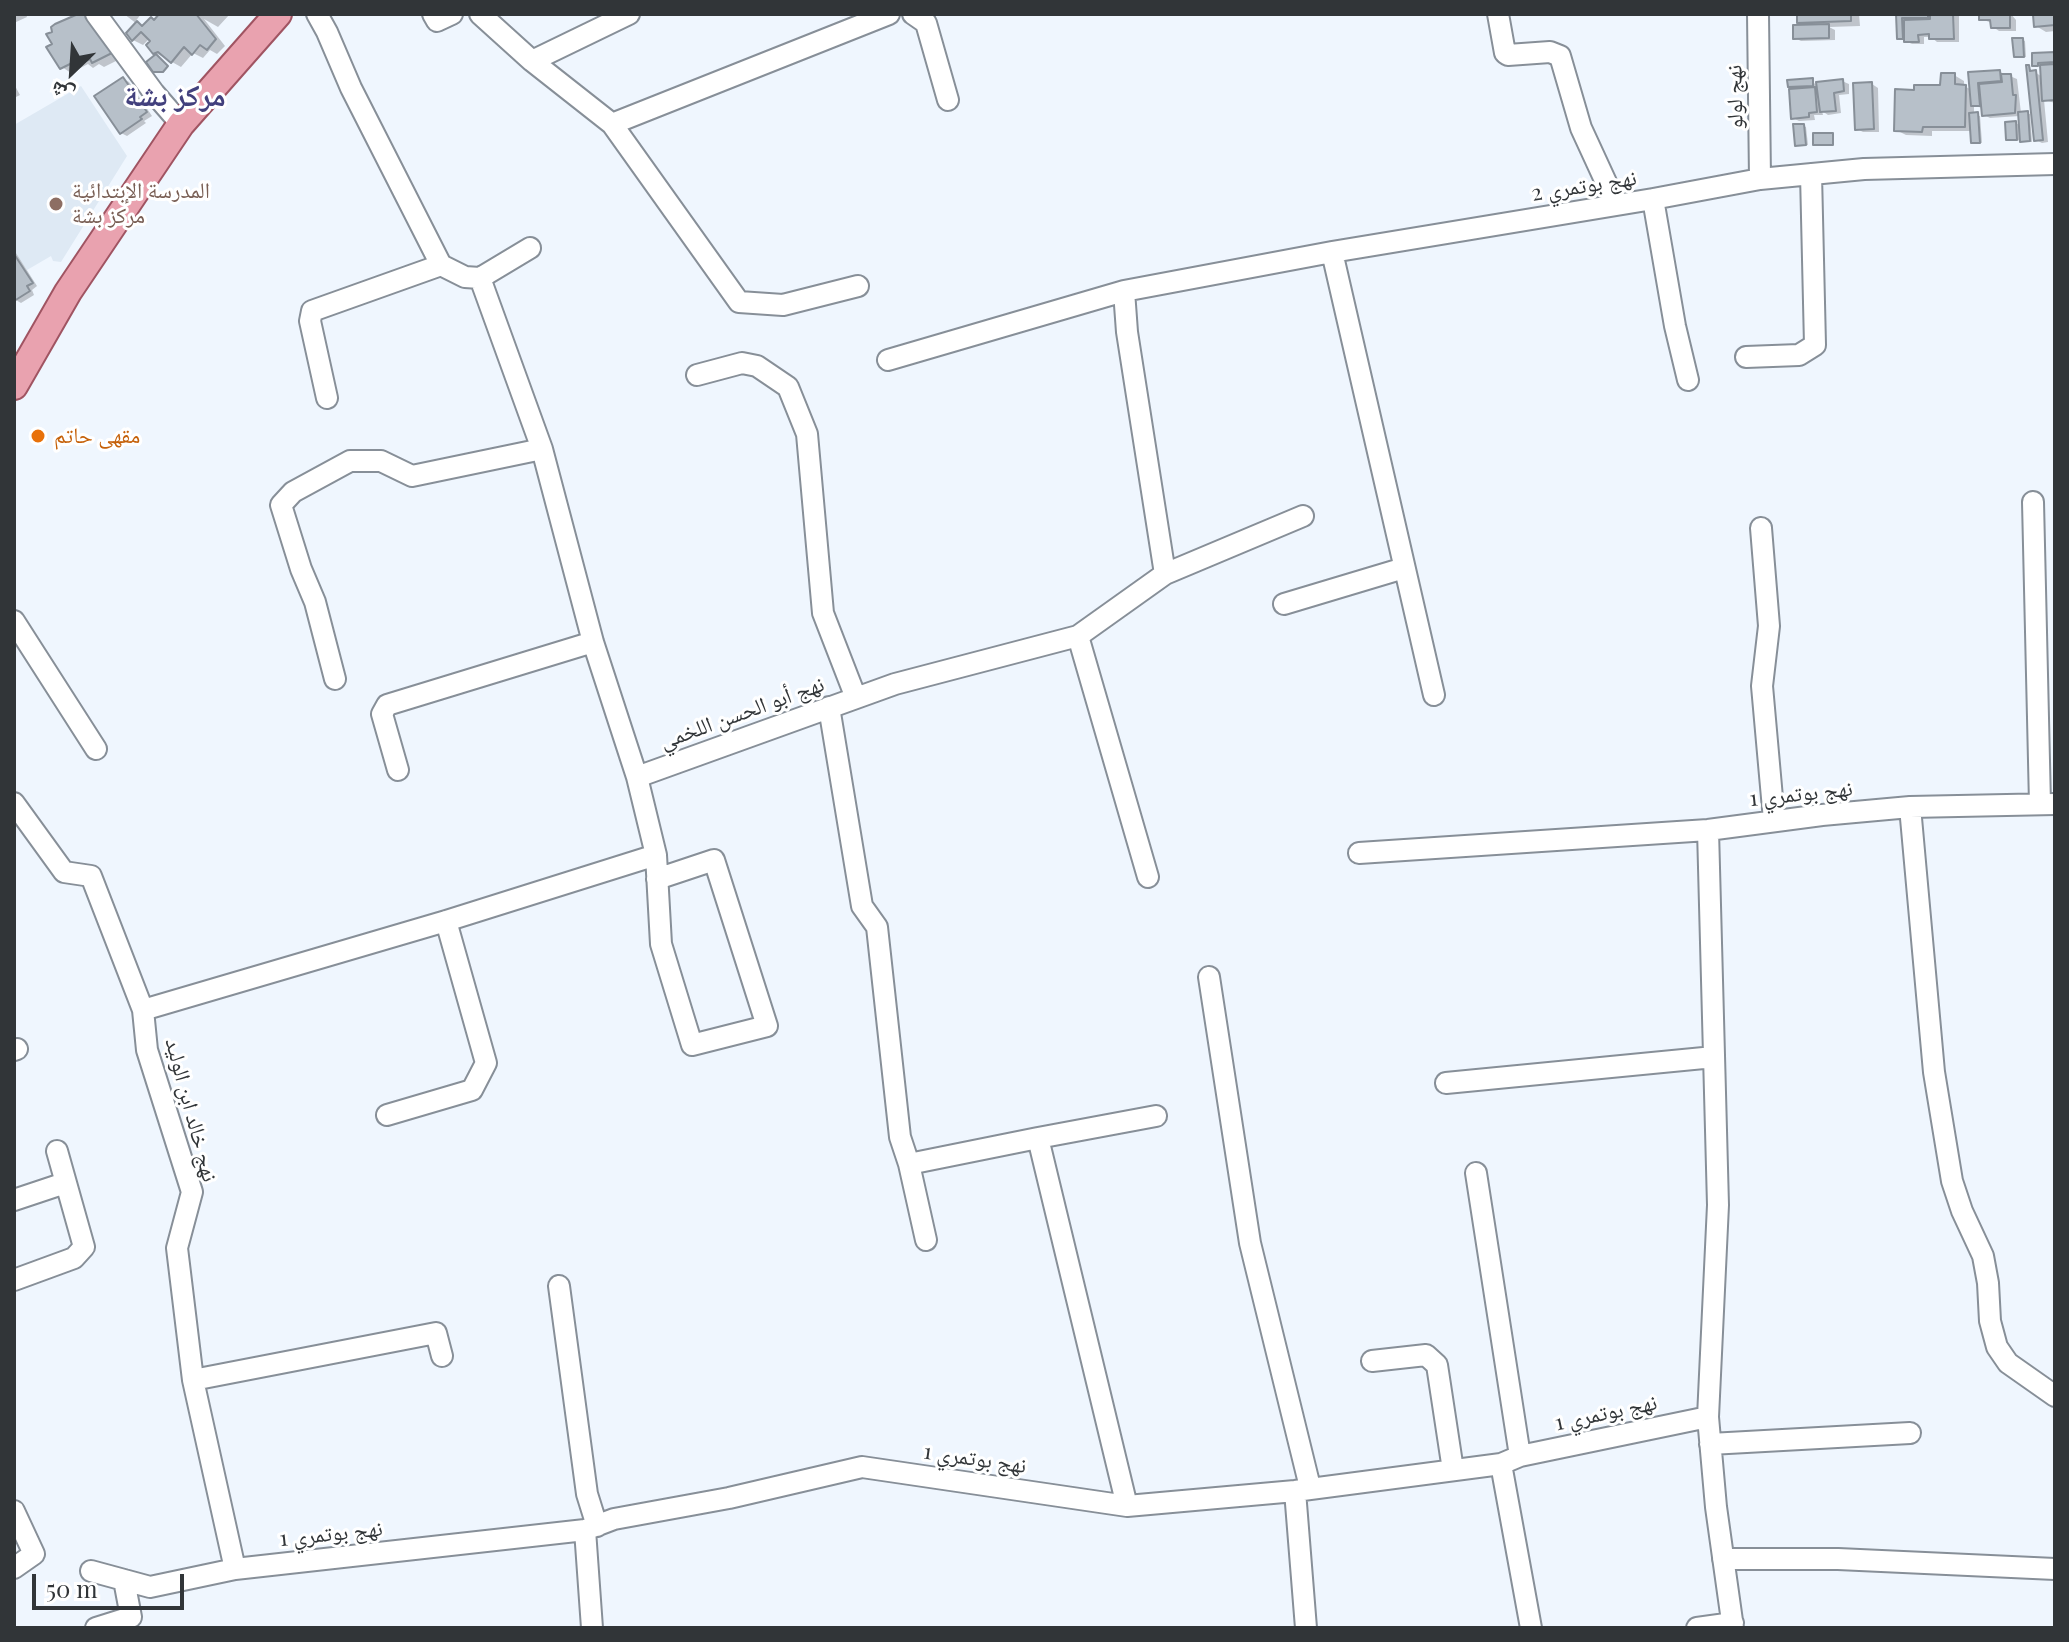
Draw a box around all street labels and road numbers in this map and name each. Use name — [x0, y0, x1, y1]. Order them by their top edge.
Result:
street label: نهج لولو — [1721, 65, 1749, 129]
street label: نهج بوتمري 2 — [1530, 165, 1638, 207]
street label: نهج أبو الحسن اللخمي — [656, 671, 828, 755]
street label: نهج بوتمري 1 — [1748, 775, 1854, 813]
street label: نهج خالد ابن الوليد — [159, 1035, 223, 1185]
street label: نهج بوتمري 1 — [1553, 1389, 1659, 1437]
street label: نهج بوتمري 1 — [922, 1439, 1028, 1479]
street label: نهج بوتمري 1 — [278, 1515, 384, 1553]

